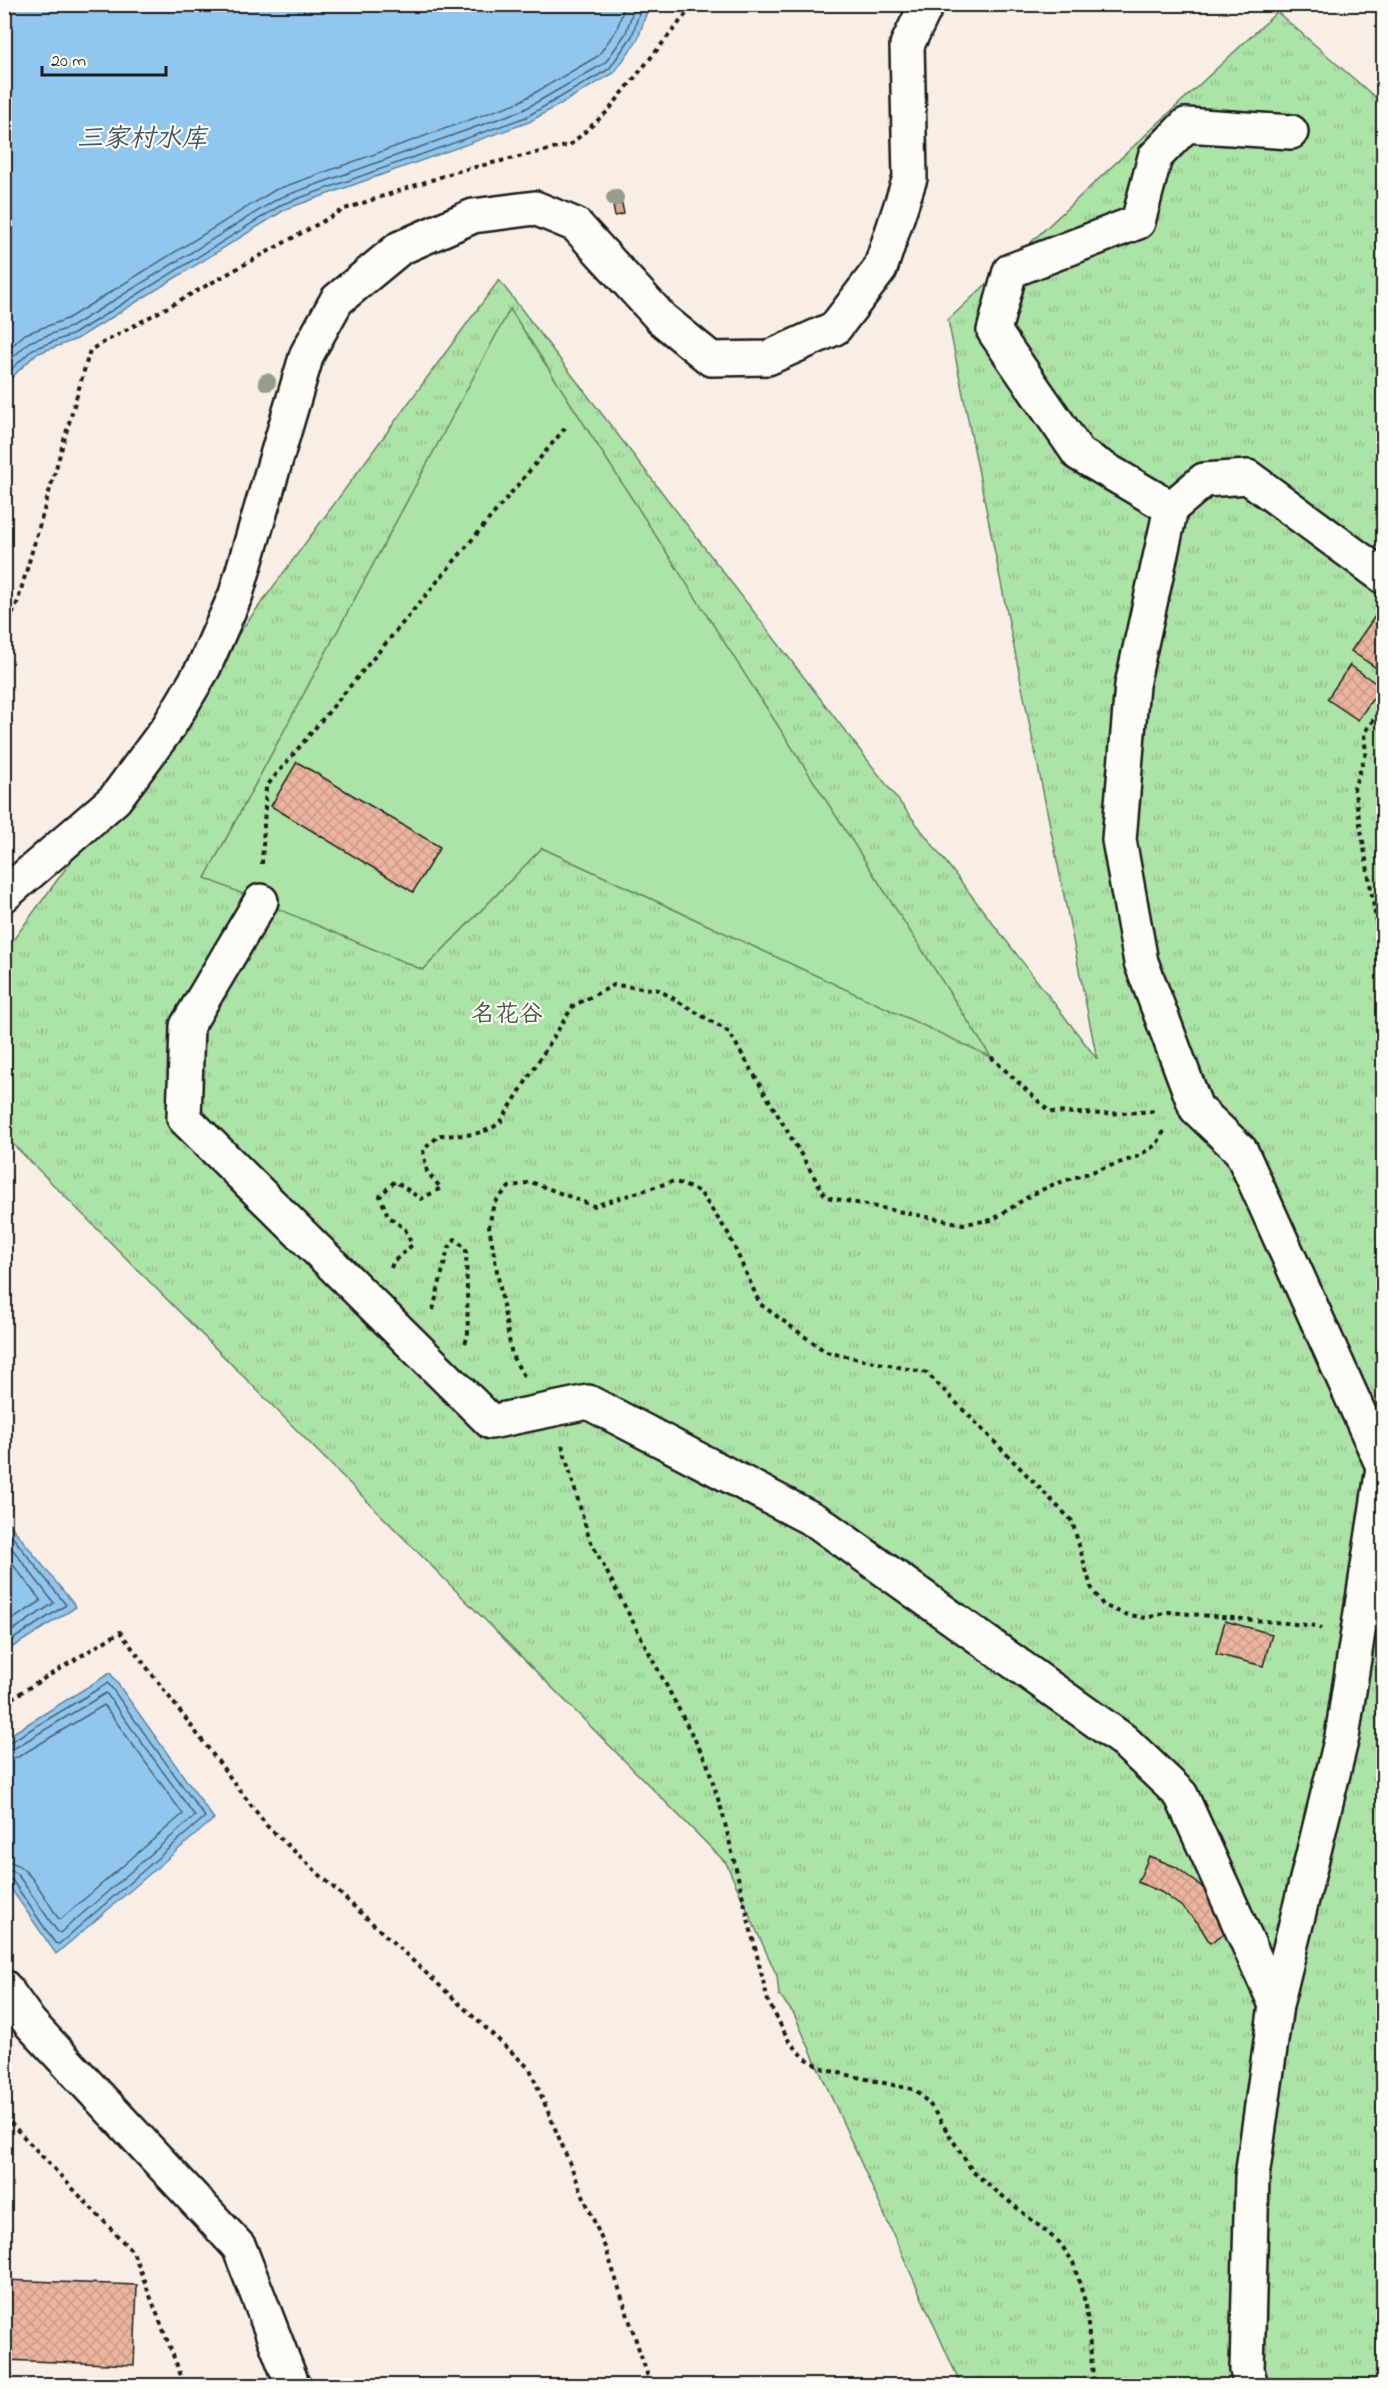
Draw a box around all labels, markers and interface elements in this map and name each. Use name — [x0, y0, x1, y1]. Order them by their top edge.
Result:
scale bar — [42, 39, 166, 77]
text: 20 m — [51, 49, 86, 75]
water label: 三家村水库 — [77, 121, 209, 159]
park label: 名花谷 — [471, 998, 543, 1033]

